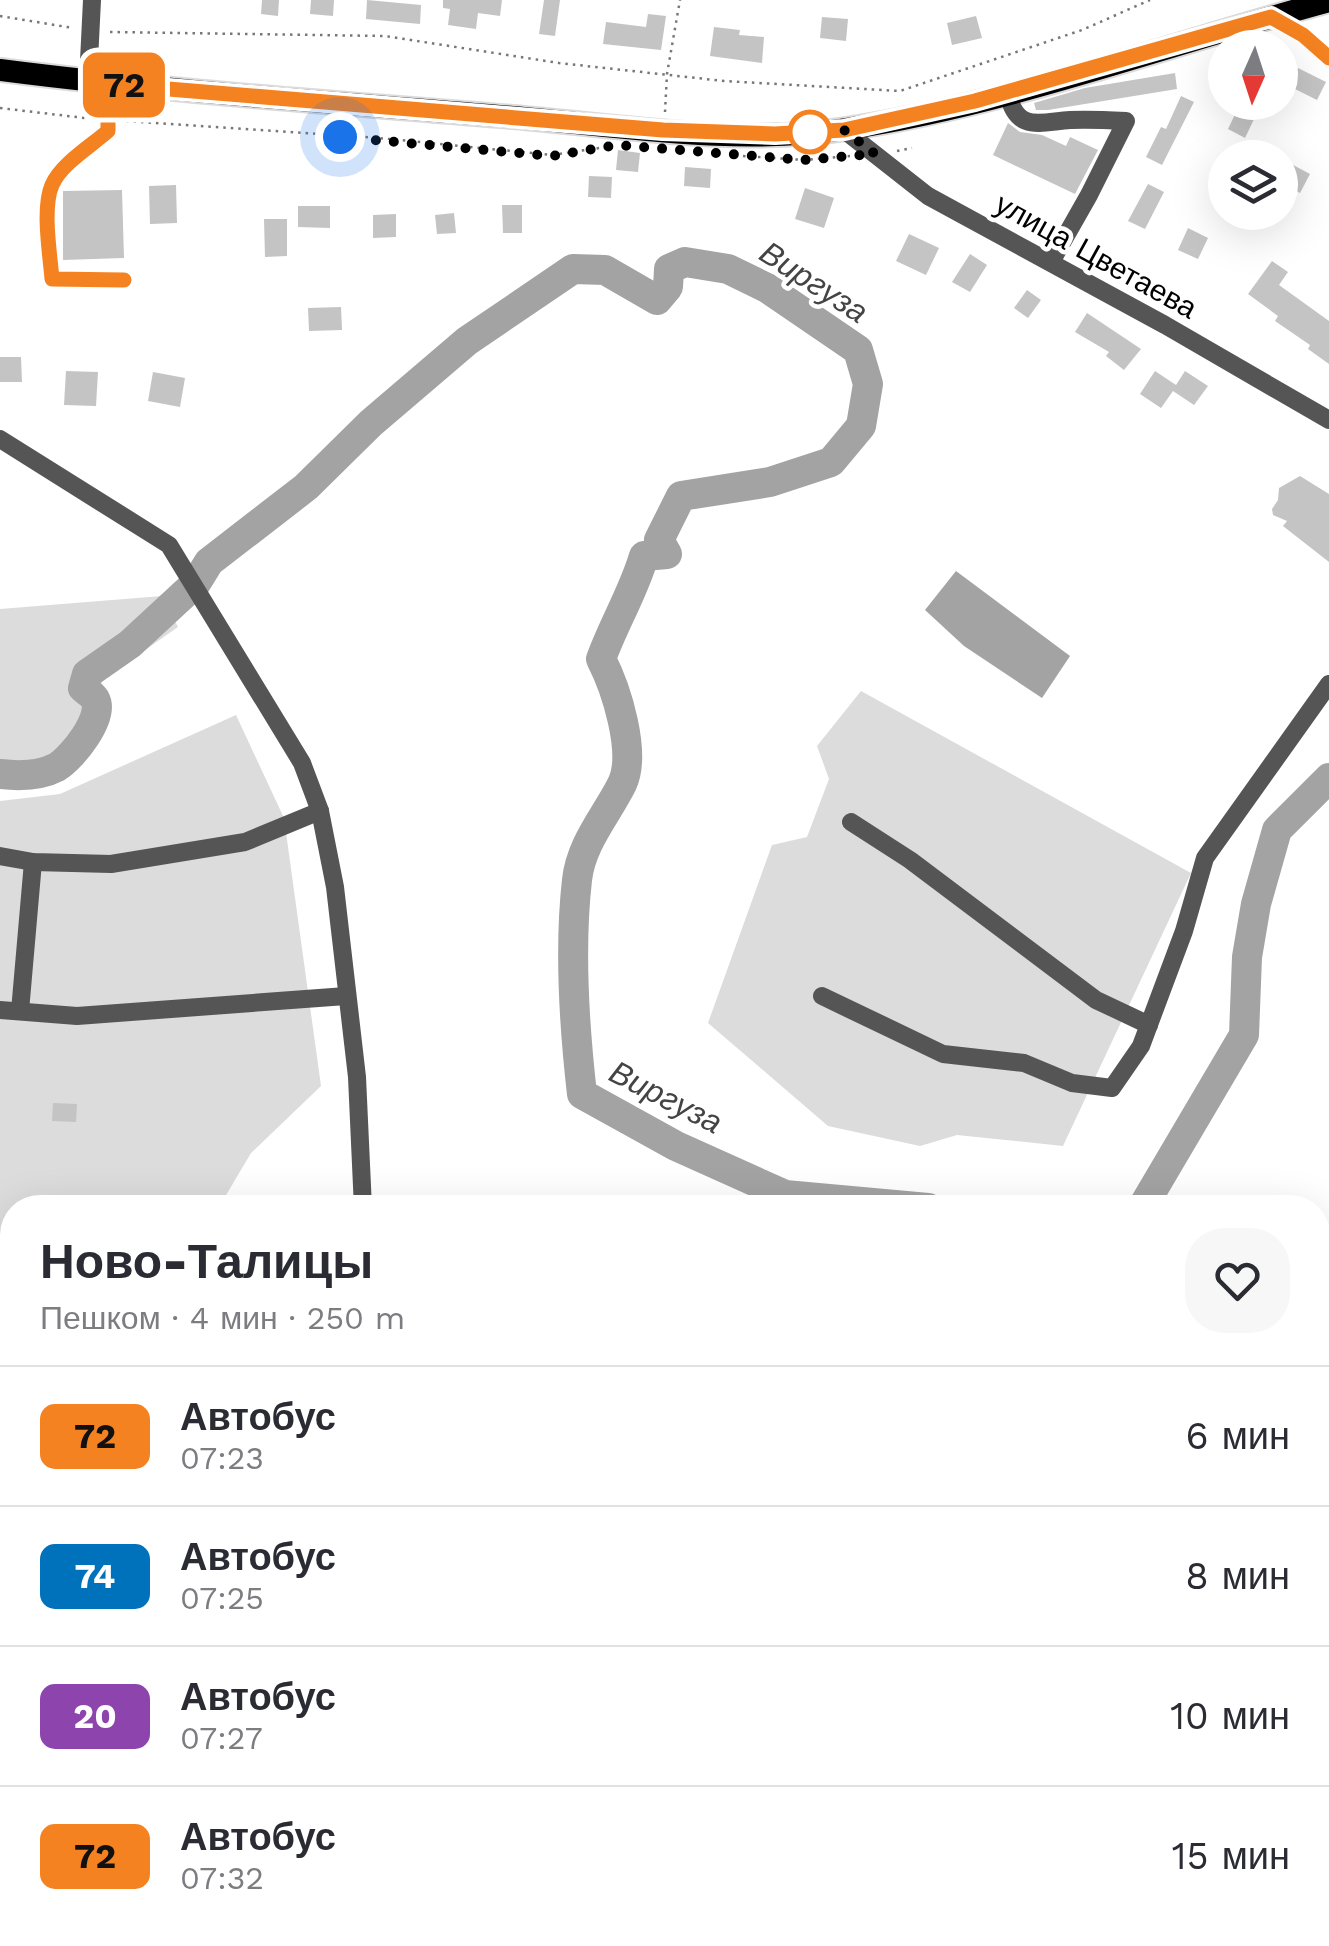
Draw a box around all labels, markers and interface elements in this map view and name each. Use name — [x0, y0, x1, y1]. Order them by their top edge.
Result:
north arrow — [1208, 30, 1298, 120]
map controls — [1208, 30, 1298, 230]
line badge: 72 — [79, 52, 169, 118]
text: 72 — [103, 64, 145, 106]
unlabelled marker — [789, 111, 831, 153]
your location — [315, 112, 365, 162]
button: layers — [1208, 140, 1298, 230]
street label: улица Цветаева — [989, 186, 1203, 326]
water label: Виргуза — [753, 233, 875, 331]
water label: Виргуза — [603, 1053, 729, 1141]
button: heart — [1185, 1228, 1290, 1333]
text: Ново-Талицы — [40, 1233, 373, 1290]
text: Пешком · 4 мин · 250 m — [40, 1299, 405, 1337]
text: Автобус — [180, 1395, 336, 1439]
text: 6 мин — [1186, 1414, 1290, 1458]
text: 72 — [74, 1415, 116, 1457]
text: 07:23 — [180, 1439, 264, 1477]
text: Автобус — [180, 1535, 336, 1579]
text: 8 мин — [1185, 1554, 1290, 1598]
text: 74 — [75, 1555, 115, 1597]
text: 07:25 — [180, 1579, 264, 1617]
text: Автобус — [180, 1675, 336, 1719]
text: 10 мин — [1170, 1694, 1290, 1738]
text: 20 — [73, 1695, 117, 1737]
text: 07:27 — [180, 1719, 263, 1757]
text: Автобус — [180, 1815, 336, 1859]
text: 15 мин — [1172, 1834, 1290, 1878]
text: 72 — [74, 1835, 116, 1877]
text: 07:32 — [180, 1859, 264, 1897]

